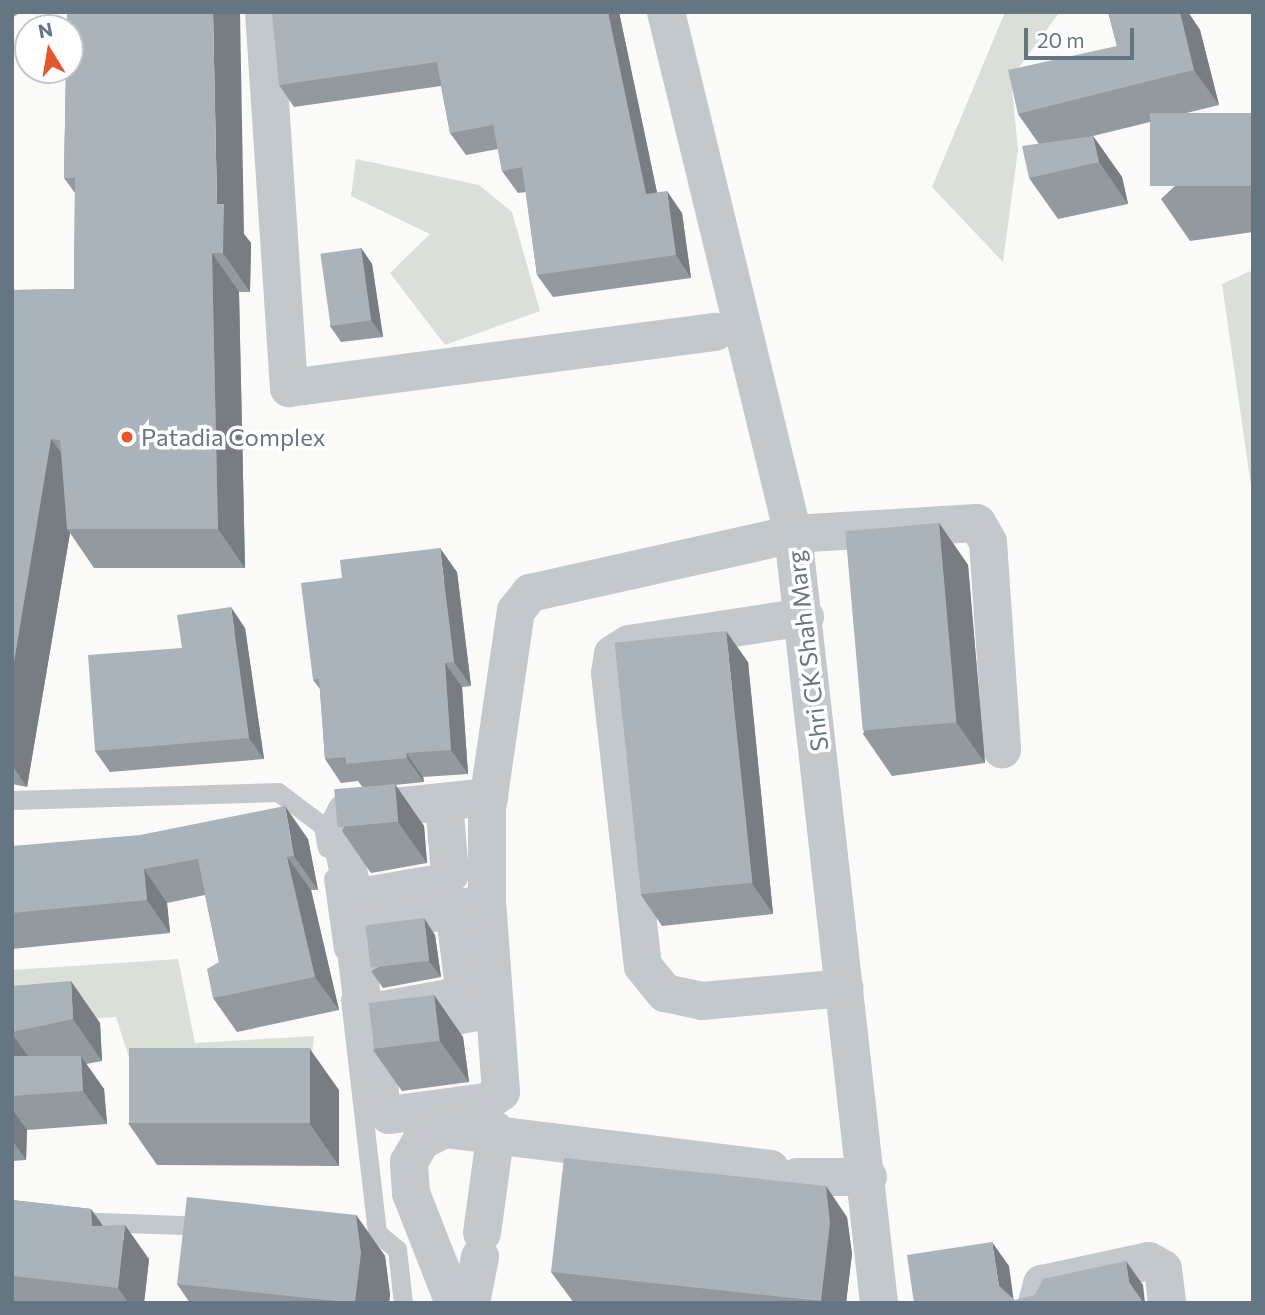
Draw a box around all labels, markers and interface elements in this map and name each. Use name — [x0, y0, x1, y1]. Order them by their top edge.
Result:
north arrow — [14, 14, 84, 84]
scale bar — [1027, 14, 1137, 58]
text: N — [36, 17, 54, 43]
text: 20 m — [1037, 27, 1085, 52]
place label: Patadia Complex — [141, 423, 326, 451]
marker: Patadia Complex — [119, 429, 135, 445]
street label: Shri CK Shah Marg — [780, 549, 834, 753]

